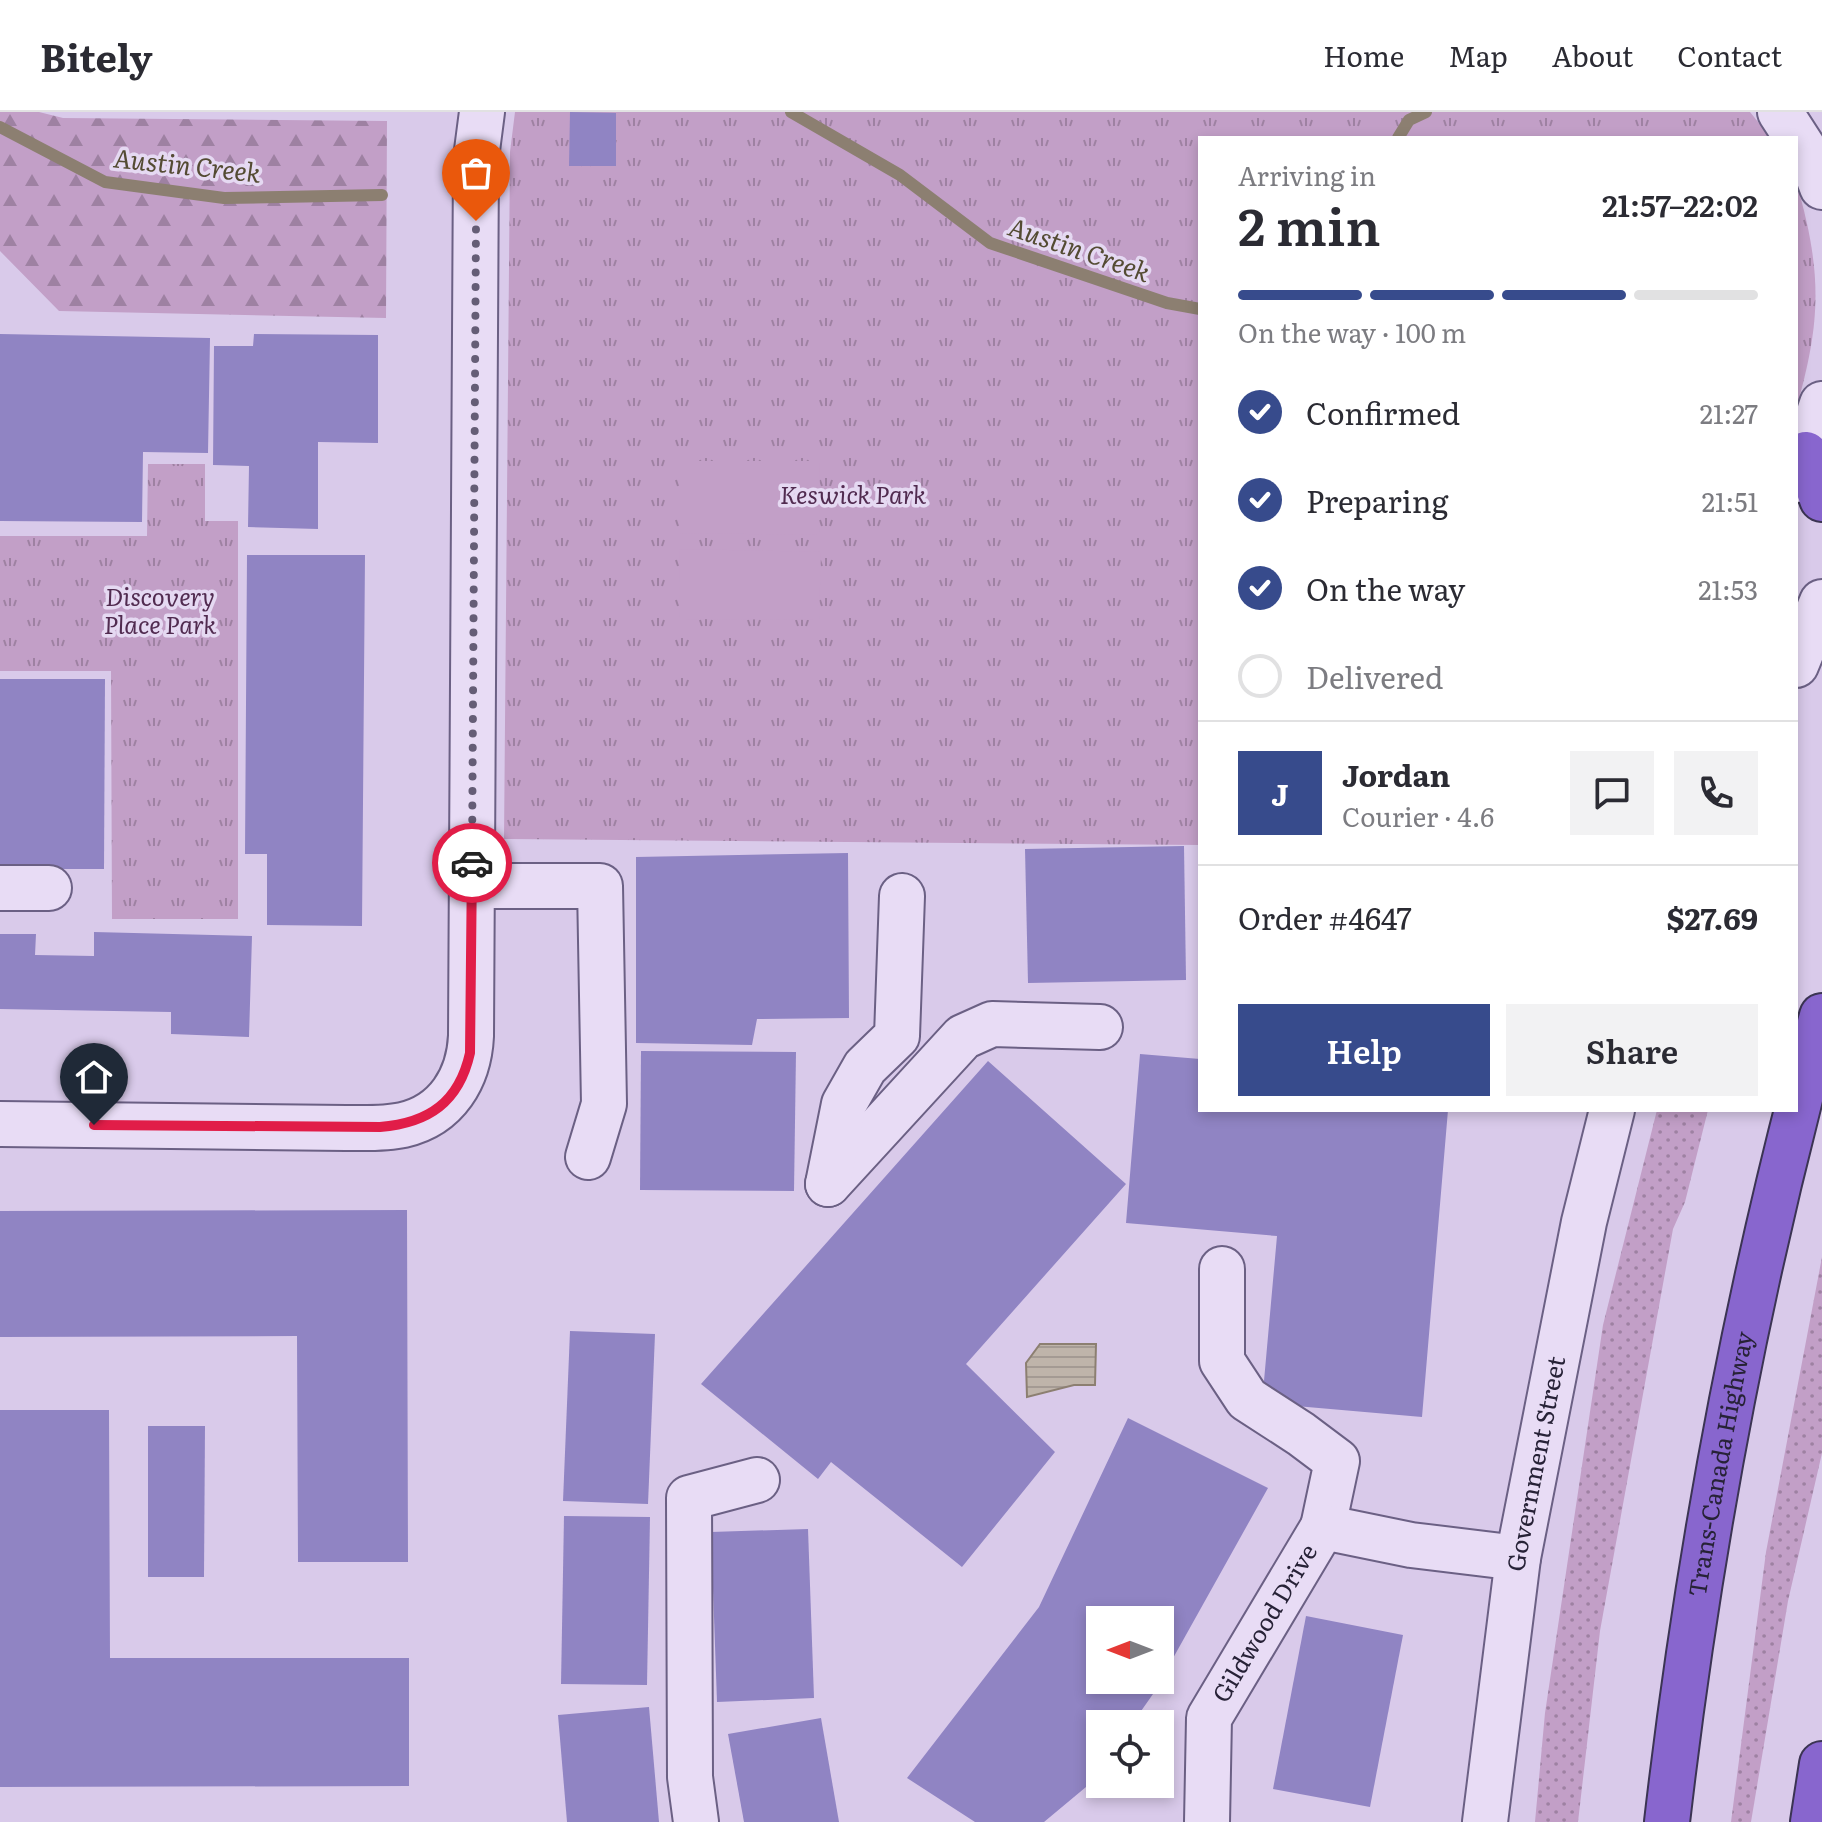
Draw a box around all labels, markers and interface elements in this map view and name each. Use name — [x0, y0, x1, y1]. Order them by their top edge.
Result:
text: Bitely — [40, 27, 153, 84]
text: Home — [1323, 34, 1404, 76]
text: Map — [1448, 34, 1508, 76]
text: About — [1552, 34, 1633, 76]
text: Contact — [1677, 34, 1782, 76]
water label: Austin Creek — [112, 136, 264, 191]
pin — [442, 139, 510, 221]
icon: bag — [454, 151, 498, 195]
text: Arriving in — [1238, 155, 1376, 194]
text: 21:57–22:02 — [1602, 182, 1758, 226]
text: 2 min — [1238, 185, 1381, 262]
water label: Austin Creek — [1003, 205, 1157, 290]
text: On the way · 100 m — [1238, 312, 1466, 351]
icon: check — [1238, 390, 1282, 434]
text: Confirmed — [1306, 390, 1460, 434]
text: 21:27 — [1700, 393, 1758, 432]
park label: Keswick Park — [780, 476, 927, 511]
icon: check — [1238, 478, 1282, 522]
text: Preparing — [1306, 478, 1448, 522]
text: 21:51 — [1702, 481, 1758, 520]
icon: check — [1238, 566, 1282, 610]
text: On the way — [1306, 566, 1465, 610]
text: 21:53 — [1698, 569, 1758, 608]
park label: Discovery Place Park — [104, 578, 217, 641]
text: Delivered — [1306, 654, 1443, 698]
button: chat — [1570, 751, 1654, 835]
button: phone — [1674, 751, 1758, 835]
text: Jordan — [1342, 752, 1450, 796]
text: J — [1271, 771, 1289, 815]
text: Courier · 4.6 — [1342, 796, 1494, 835]
courier — [432, 823, 512, 903]
icon: car — [450, 841, 494, 885]
text: Order #4647 — [1238, 895, 1412, 939]
text: $27.69 — [1667, 895, 1758, 939]
button: Help — [1238, 1004, 1490, 1096]
button: Share — [1506, 1004, 1758, 1096]
pin — [60, 1043, 128, 1125]
icon: home — [72, 1055, 116, 1099]
street label: Trans-Canada Highway — [1678, 1328, 1760, 1599]
street label: Government Street — [1497, 1353, 1572, 1573]
street label: Gildwood Drive — [1202, 1536, 1324, 1708]
north arrow — [1086, 1606, 1174, 1694]
map controls — [1086, 1606, 1174, 1798]
button: locate — [1086, 1710, 1174, 1798]

